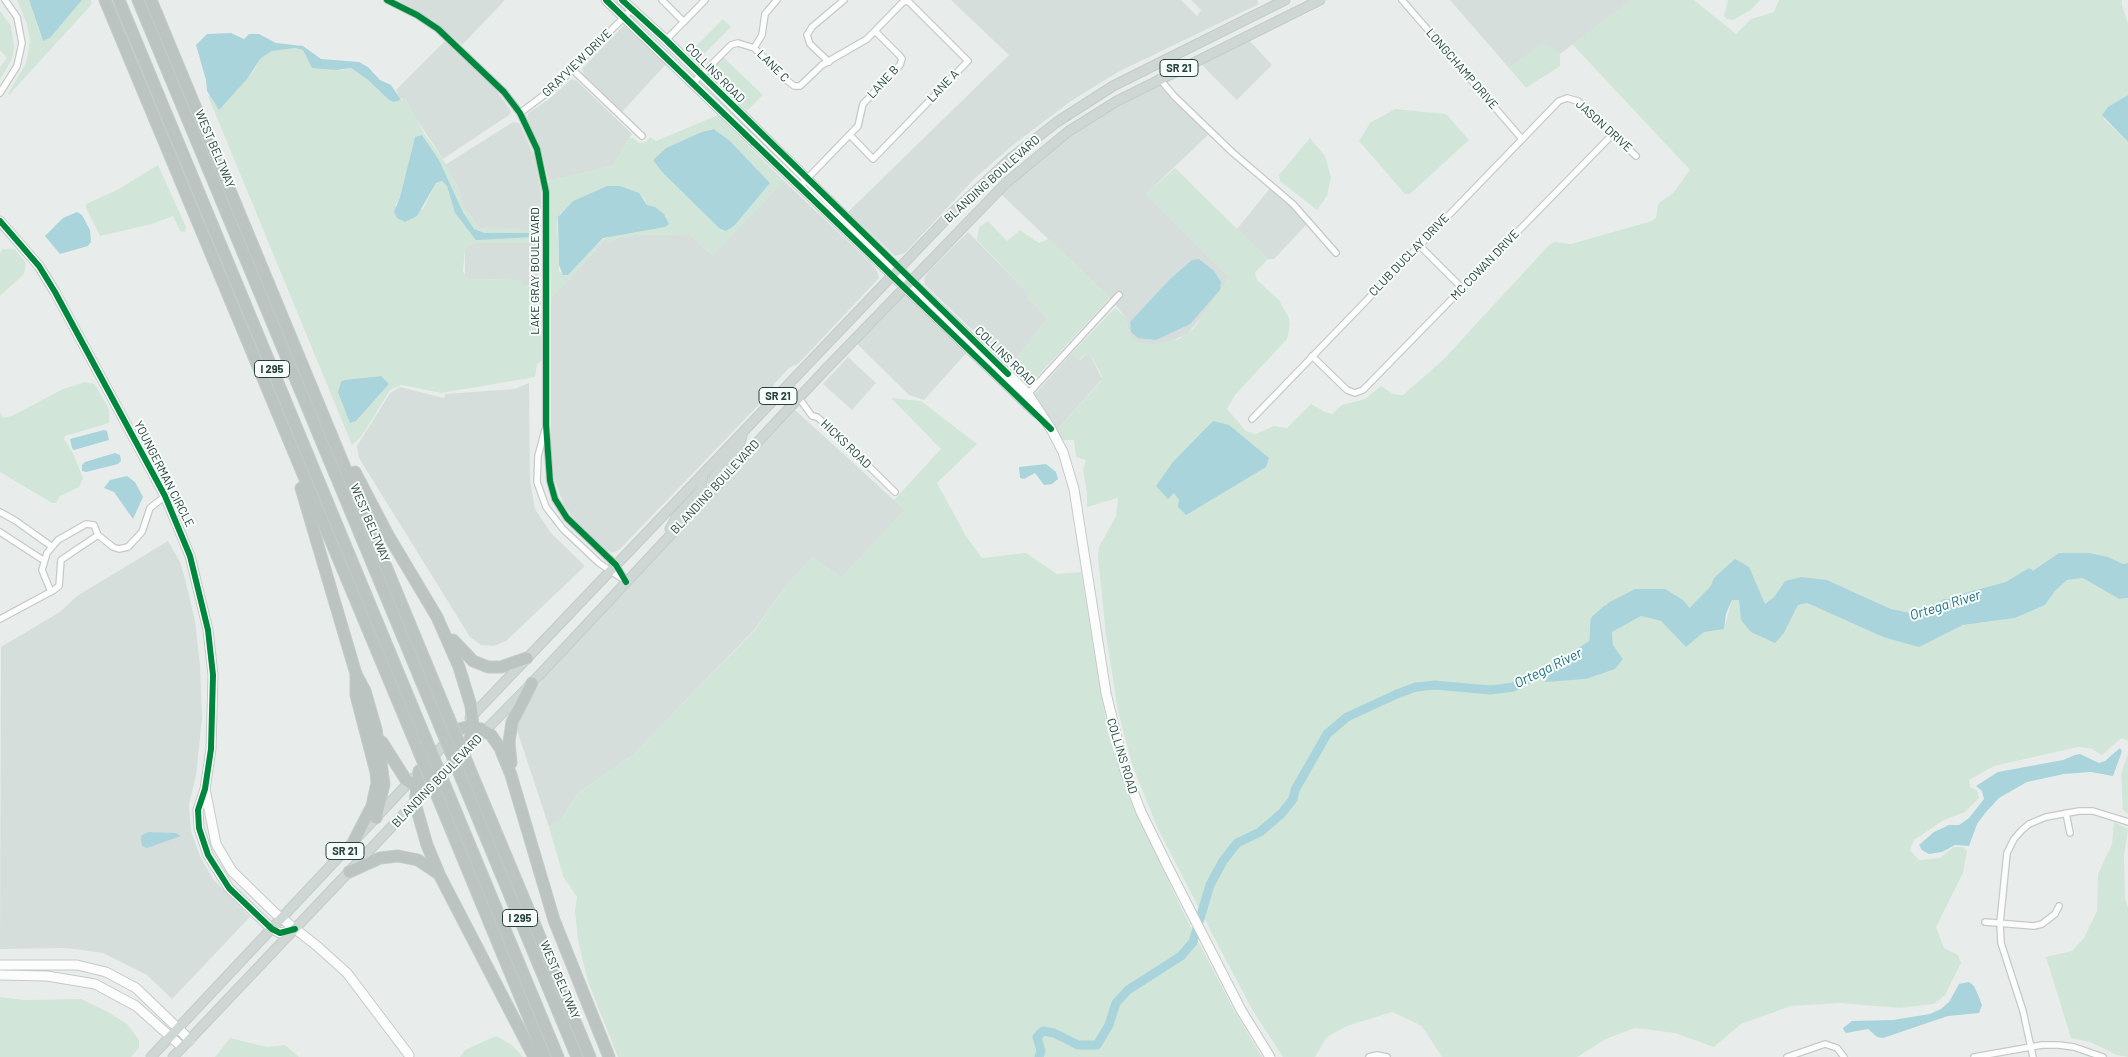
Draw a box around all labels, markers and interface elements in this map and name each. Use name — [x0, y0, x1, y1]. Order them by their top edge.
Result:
street label: GRAYVIEW DRIVE — [539, 26, 615, 100]
street label: LONGCHAMP DRIVE — [1423, 26, 1501, 112]
street label: COLLINS ROAD — [682, 40, 748, 106]
street label: LANE C — [754, 47, 792, 85]
road number: SR 21 — [1160, 59, 1198, 76]
street label: LANE B — [864, 63, 902, 101]
street label: LANE A — [924, 67, 962, 105]
street label: JASON DRIVE — [1573, 97, 1635, 155]
street label: WEST BELTWAY — [192, 108, 238, 190]
street label: BLANDING BOULEVARD — [941, 132, 1043, 226]
street label: LAKE GRAY BOULEVARD — [528, 207, 542, 335]
street label: CLUB DUCLAY DRIVE — [1366, 211, 1452, 299]
street label: MC COWAN DRIVE — [1448, 227, 1522, 303]
street label: COLLINS ROAD — [972, 324, 1038, 388]
road number: I 295 — [254, 360, 290, 378]
road number: SR 21 — [759, 388, 797, 404]
street label: HICKS ROAD — [818, 416, 874, 472]
street label: YOUNGERMAN CIRCLE — [131, 418, 197, 530]
street label: BLANDING BOULEVARD — [668, 437, 762, 537]
street label: WEST BELTWAY — [347, 482, 393, 564]
water label: Ortega River — [1908, 586, 1982, 624]
water label: Ortega River — [1511, 644, 1585, 692]
street label: COLLINS ROAD — [1104, 716, 1140, 796]
street label: BLANDING BOULEVARD — [389, 732, 485, 830]
road number: SR 21 — [326, 842, 364, 859]
road number: I 295 — [502, 910, 538, 926]
street label: WEST BELTWAY — [537, 939, 583, 1021]

